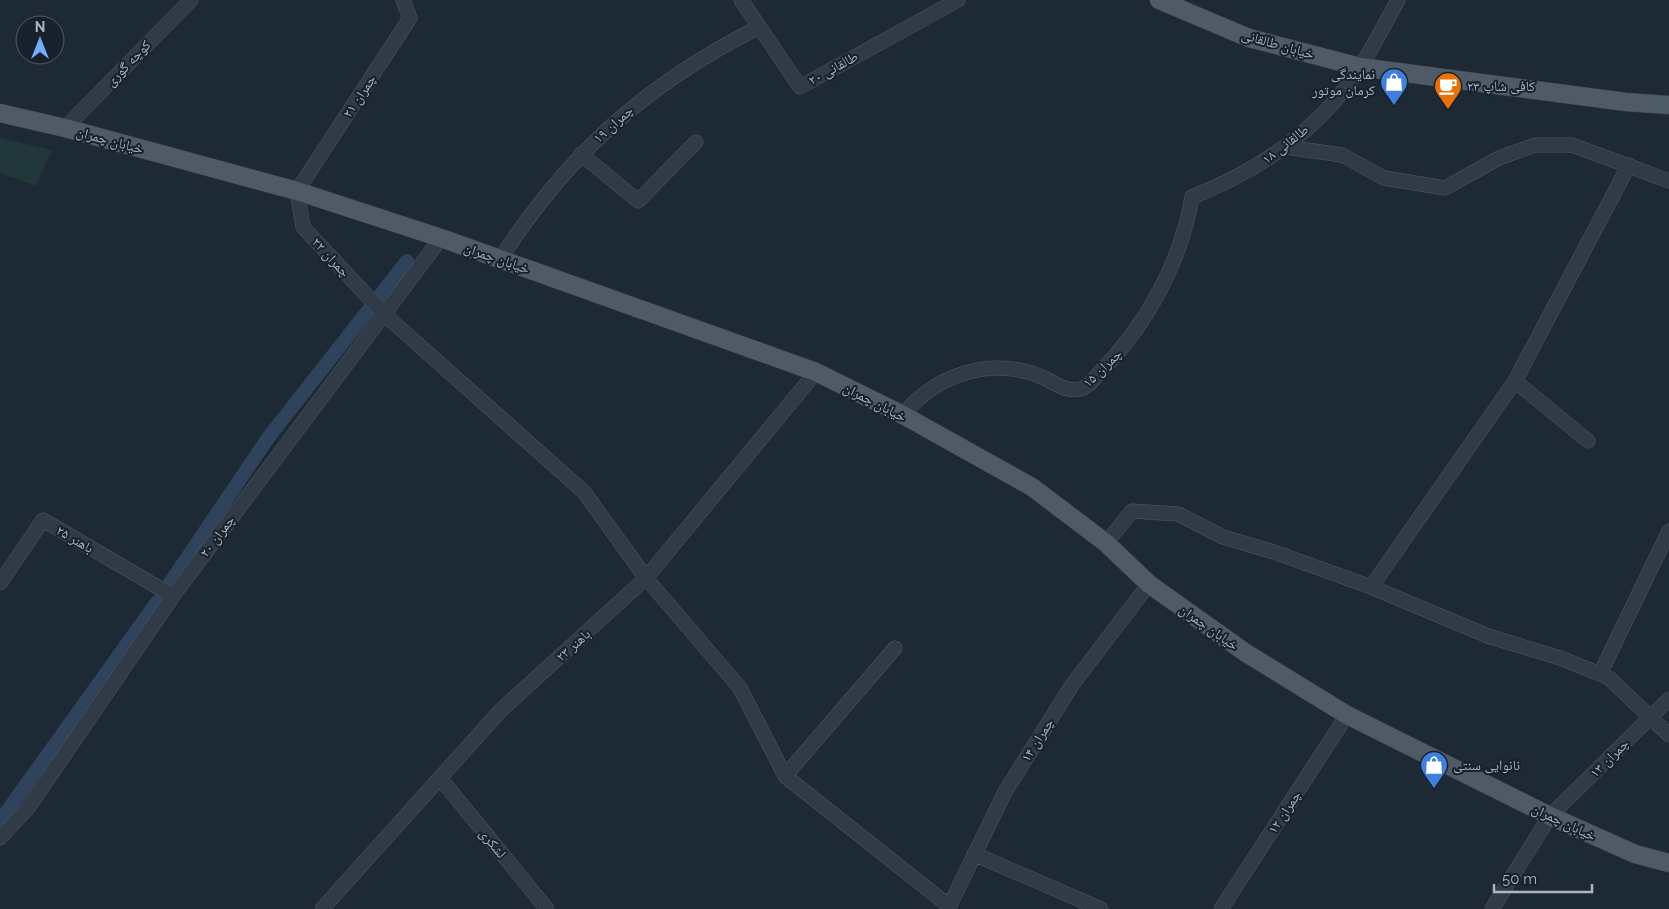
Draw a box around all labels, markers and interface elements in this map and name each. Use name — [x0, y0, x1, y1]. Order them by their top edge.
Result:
north arrow — [15, 15, 65, 65]
text: N — [35, 19, 45, 35]
street label: خیابان طالقانی — [1240, 26, 1316, 63]
street label: کوچه گوری — [102, 37, 155, 90]
street label: طالقانی ۲۰ — [805, 48, 861, 89]
place label: نمایندگی کرمان موتور — [1311, 66, 1375, 99]
shop icon: نمایندگی کرمان موتور — [1379, 67, 1409, 106]
street label: چمران ۲۱ — [339, 71, 380, 121]
cafe icon: کافی شاپ ۲۳ — [1433, 71, 1463, 110]
place label: کافی شاپ ۲۳ — [1467, 78, 1535, 95]
street label: چمران ۱۹ — [590, 102, 637, 147]
street label: طالقانی ۱۸ — [1259, 121, 1312, 168]
street label: خیابان چمران — [75, 123, 145, 158]
street label: چمران ۲۲ — [308, 234, 353, 281]
street label: خیابان چمران — [462, 239, 532, 278]
street label: چمران ۱۵ — [1079, 345, 1126, 391]
street label: خیابان چمران — [840, 379, 909, 426]
street label: چمران ۲۰ — [196, 512, 239, 561]
street label: باهنر ۲۵ — [53, 522, 97, 557]
street label: خیابان چمران — [1176, 601, 1242, 654]
street label: باهنر ۲۳ — [553, 625, 594, 665]
street label: چمران ۱۴ — [1017, 715, 1057, 765]
street label: چمران ۱۳ — [1586, 735, 1632, 781]
shop icon: نانوایی سنتی — [1419, 750, 1449, 789]
place label: نانوایی سنتی — [1453, 757, 1520, 774]
street label: چمران ۱۲ — [1264, 787, 1305, 837]
street label: خیابان چمران — [1529, 800, 1599, 845]
street label: لشکری — [476, 825, 510, 862]
scale bar — [1494, 862, 1592, 894]
text: 50 m — [1502, 870, 1537, 888]

